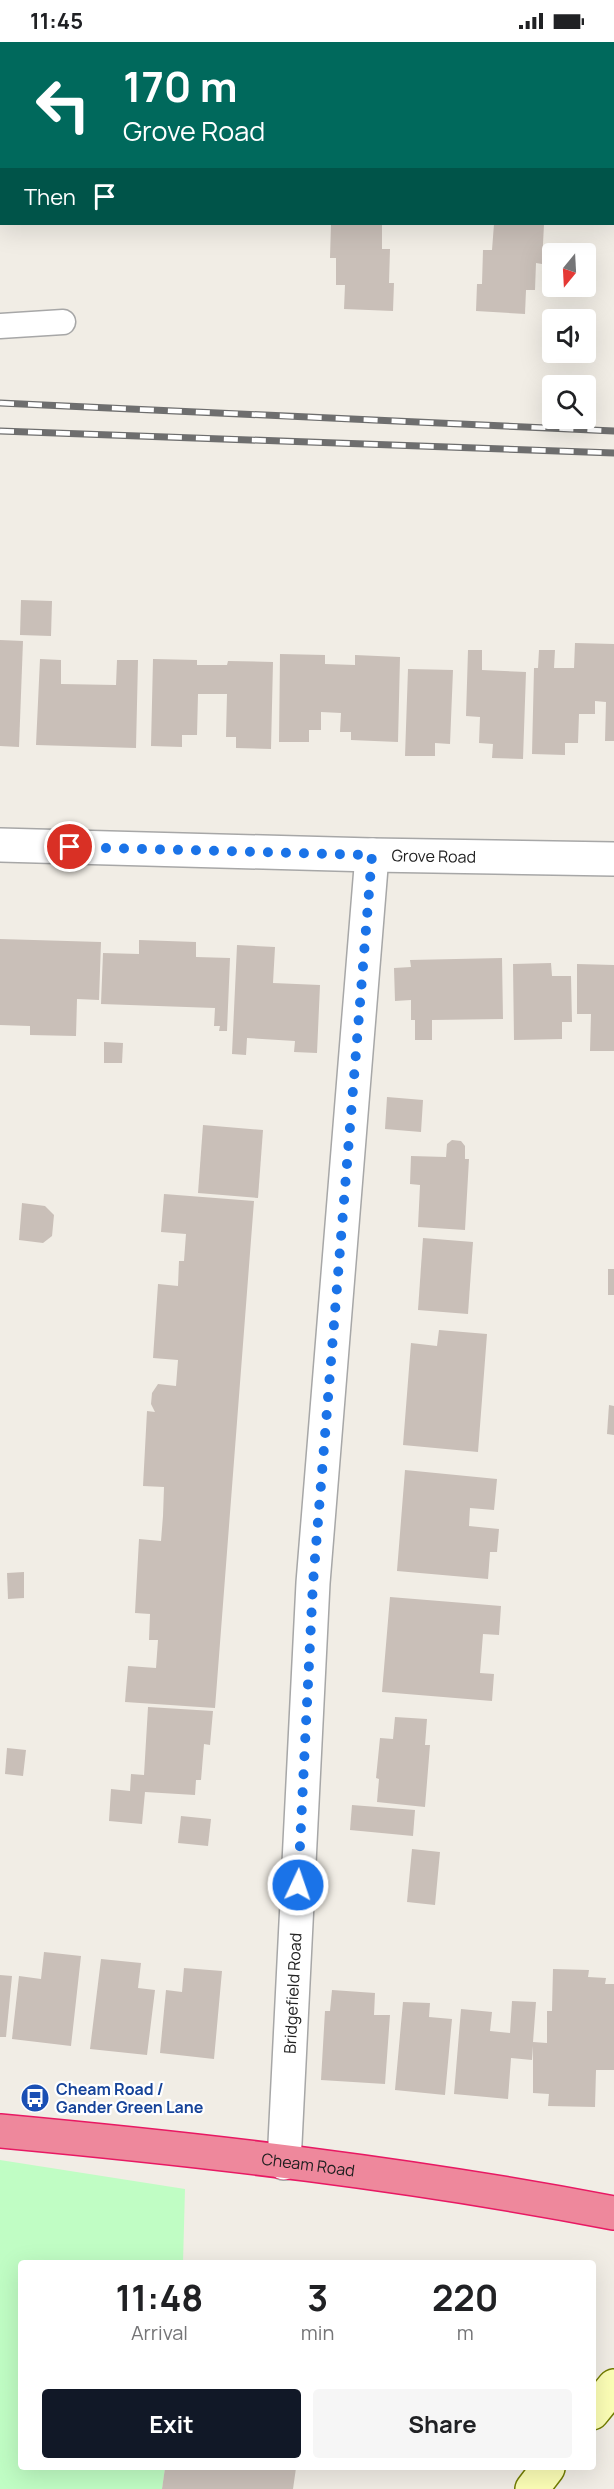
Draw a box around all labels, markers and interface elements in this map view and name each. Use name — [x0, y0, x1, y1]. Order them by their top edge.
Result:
text: 11:45 — [30, 6, 83, 36]
text: 170 m — [123, 57, 238, 115]
icon: left — [24, 66, 102, 144]
text: Grove Road — [123, 112, 265, 149]
icon: arrive — [88, 180, 121, 213]
text: Then — [24, 182, 76, 212]
north arrow — [542, 243, 596, 297]
map controls — [542, 243, 596, 429]
button: sound — [542, 309, 596, 363]
button: search — [542, 375, 596, 429]
pin — [44, 821, 95, 872]
icon: arrive — [53, 830, 86, 863]
street label: Grove Road — [392, 844, 476, 868]
position arrow — [266, 1853, 330, 1917]
street label: Bridgefield Road — [278, 1932, 306, 2054]
place label: Cheam Road / Gander Green Lane — [56, 2078, 204, 2118]
bus stop icon: Cheam Road / Gander Green Lane — [19, 2082, 51, 2114]
street label: Cheam Road — [260, 2148, 356, 2182]
text: 11:48 — [116, 2273, 203, 2322]
text: 3 — [307, 2273, 328, 2322]
text: 220 — [432, 2273, 498, 2322]
text: Arrival — [131, 2319, 188, 2346]
text: min — [301, 2319, 334, 2346]
text: m — [457, 2319, 474, 2346]
button: Exit — [42, 2389, 301, 2458]
button: Share — [313, 2389, 572, 2458]

